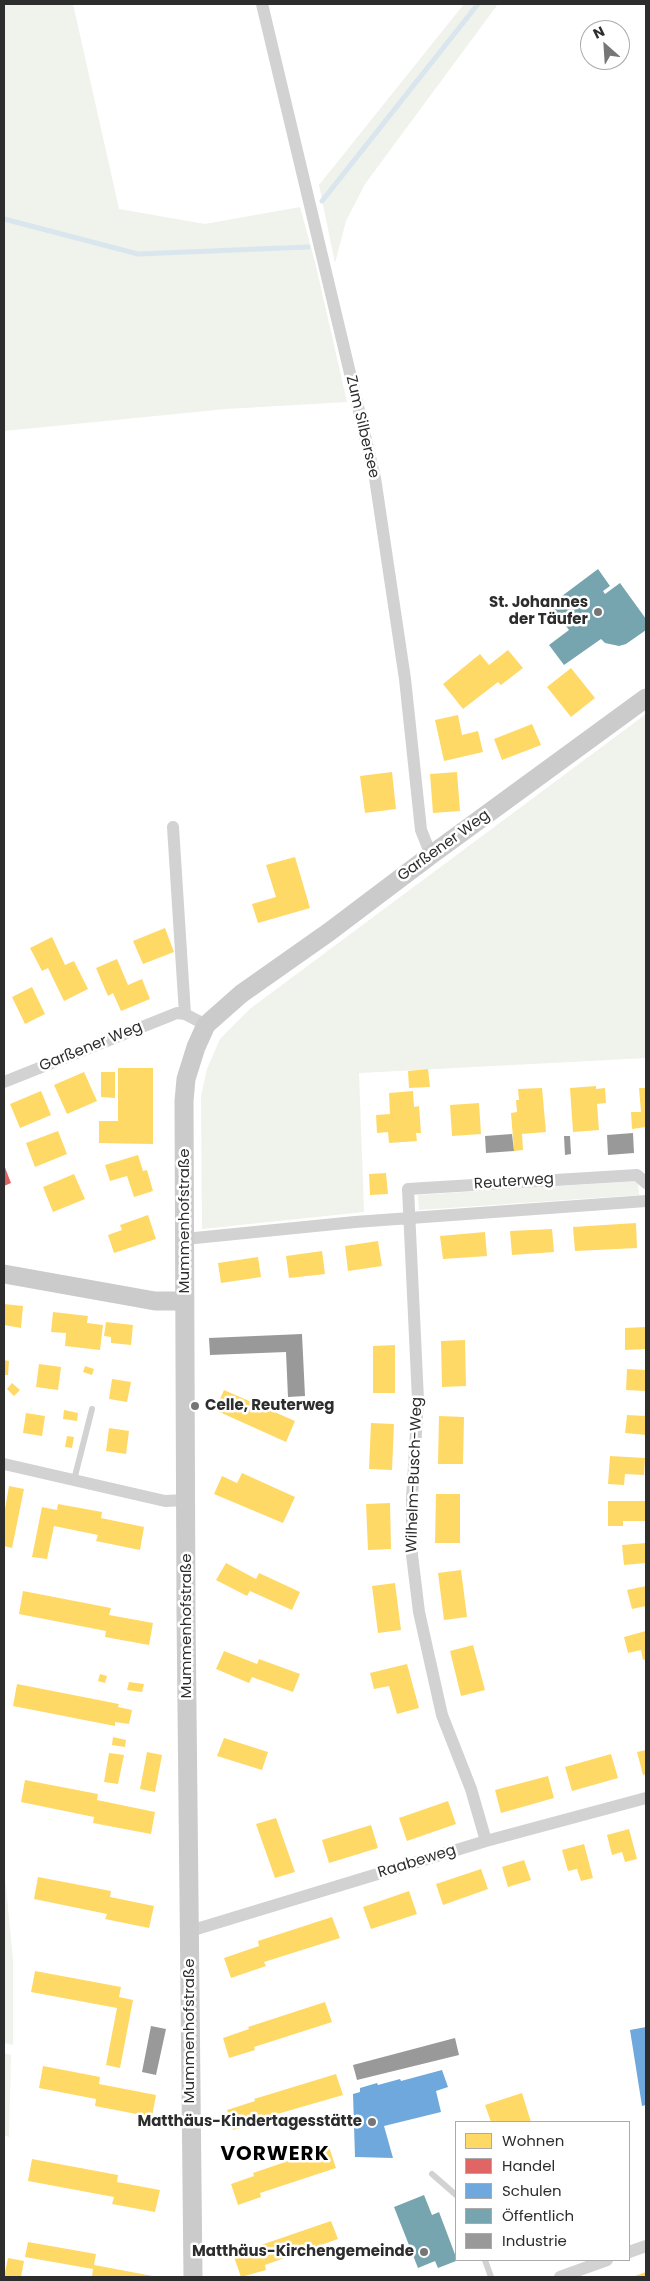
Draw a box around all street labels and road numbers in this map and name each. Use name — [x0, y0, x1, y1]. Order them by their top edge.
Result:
street label: Zum Silbersee — [341, 374, 383, 480]
street label: Garßener Weg — [394, 807, 494, 885]
street label: Garßener Weg — [37, 1018, 145, 1076]
street label: Mummenhofstraße — [176, 1149, 194, 1293]
street label: Reuterweg — [473, 1170, 555, 1194]
street label: Wilhelm-Busch-Weg — [403, 1397, 427, 1553]
street label: Mummenhofstraße — [178, 1554, 196, 1698]
street label: Raabeweg — [376, 1842, 458, 1882]
street label: Mummenhofstraße — [181, 1959, 199, 2103]

